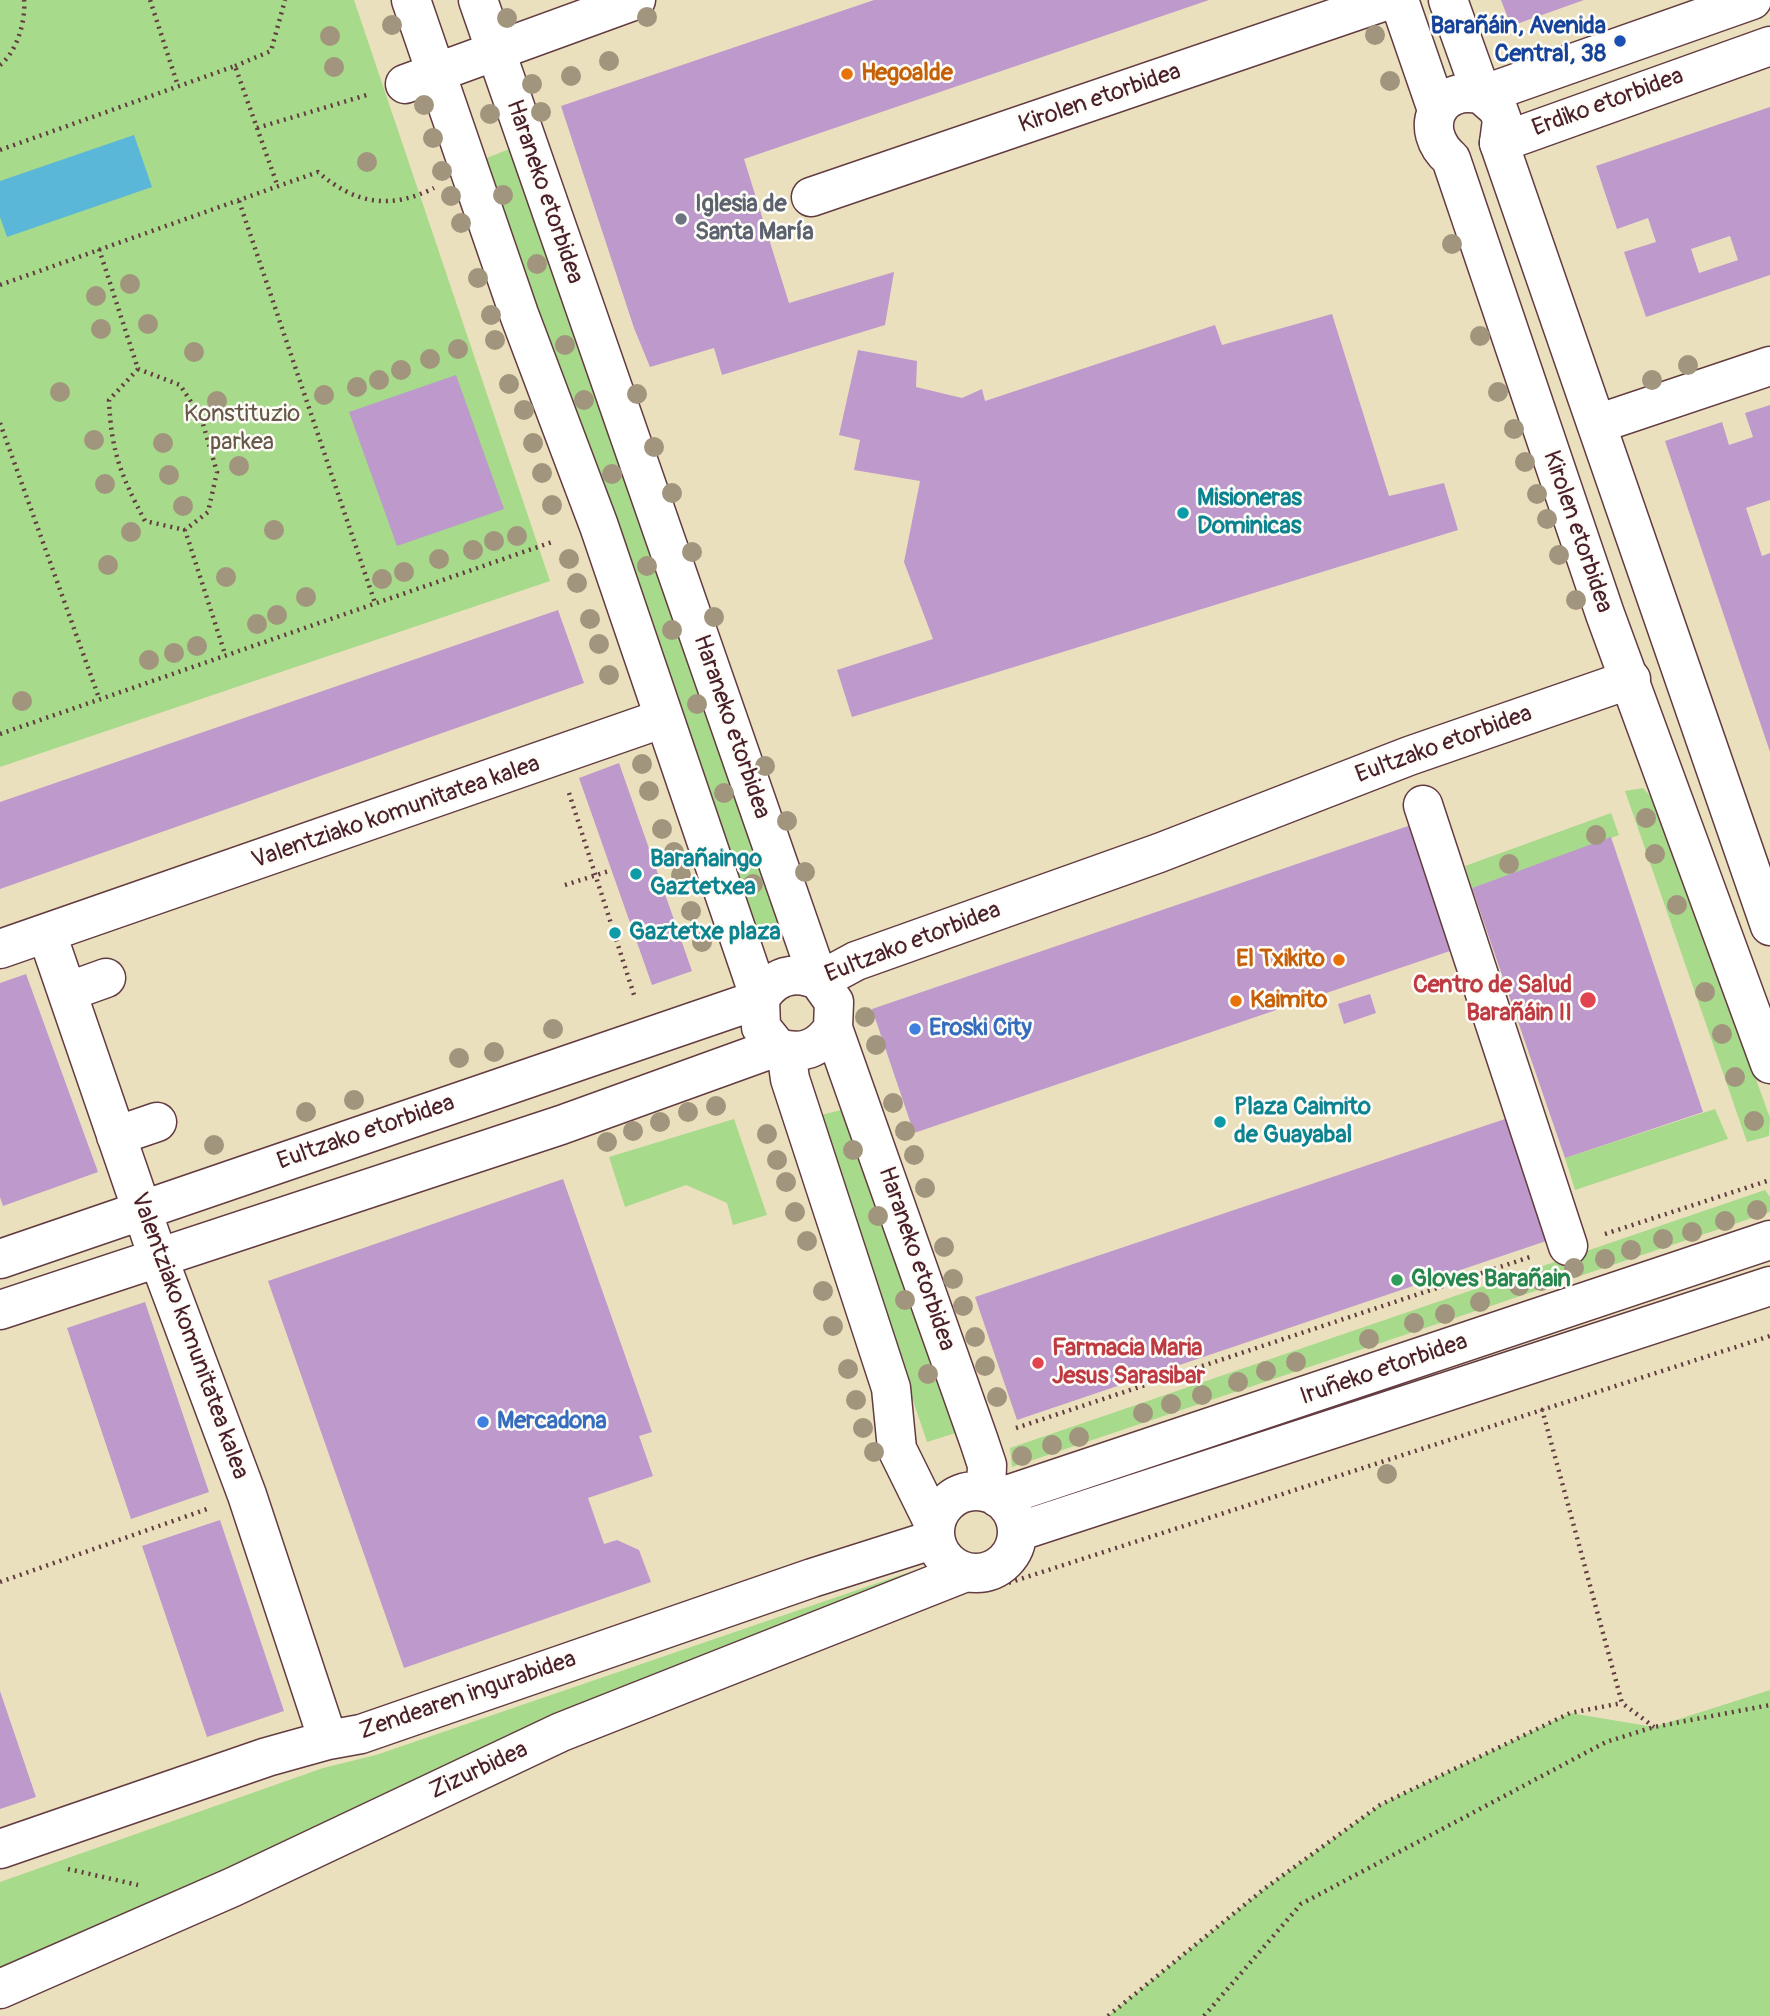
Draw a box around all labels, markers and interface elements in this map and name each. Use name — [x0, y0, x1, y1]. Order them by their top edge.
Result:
place label: Barañáin, Avenida Central, 38 — [1431, 13, 1606, 69]
marker: Barañáin, Avenida Central, 38 — [1612, 33, 1628, 49]
street label: Kirolen etorbidea — [1015, 58, 1185, 140]
place label: Hegoalde — [861, 60, 953, 88]
street label: Erdiko etorbidea — [1529, 62, 1687, 144]
marker: Hegoalde — [839, 66, 855, 82]
street label: Haraneko etorbidea — [499, 96, 589, 288]
place label: Iglesia de Santa María — [695, 191, 814, 247]
marker: Iglesia de Santa María — [673, 211, 689, 227]
park label: Konstituzio parkea — [184, 401, 300, 457]
street label: Kirolen etorbidea — [1536, 447, 1618, 617]
place label: Misioneras Dominicas — [1197, 485, 1302, 541]
marker: Misioneras Dominicas — [1175, 505, 1191, 521]
street label: Haraneko etorbidea — [686, 631, 776, 823]
street label: Eultzako etorbidea — [1352, 700, 1536, 790]
street label: Valentziako komunitatea kalea — [248, 750, 544, 876]
place label: Barañaingo Gaztetxea — [650, 846, 762, 902]
marker: Barañaingo Gaztetxea — [628, 866, 644, 882]
street label: Eultzako etorbidea — [821, 896, 1005, 990]
place label: Gaztetxe plaza — [629, 919, 781, 947]
marker: Gaztetxe plaza — [607, 925, 623, 941]
place label: El Txikito — [1236, 946, 1325, 974]
marker: El Txikito — [1331, 952, 1347, 968]
place label: Centro de Salud Barañáin II — [1413, 972, 1572, 1028]
place label: Kaimito — [1250, 987, 1327, 1015]
marker: Centro de Salud Barañáin II — [1578, 990, 1598, 1010]
marker: Kaimito — [1228, 993, 1244, 1009]
place label: Eroski City — [929, 1015, 1032, 1043]
marker: Eroski City — [907, 1021, 923, 1037]
street label: Eultzako etorbidea — [274, 1089, 458, 1177]
place label: Plaza Caimito de Guayabal — [1234, 1094, 1371, 1150]
marker: Plaza Caimito de Guayabal — [1212, 1114, 1228, 1130]
street label: Haraneko etorbidea — [871, 1163, 961, 1355]
street label: Valentziako komunitatea kalea — [124, 1189, 254, 1483]
place label: Gloves Barañain — [1411, 1266, 1571, 1294]
marker: Gloves Barañain — [1389, 1272, 1405, 1288]
street label: Iruñeko etorbidea — [1296, 1328, 1472, 1412]
place label: Farmacia Maria Jesus Sarasibar — [1052, 1335, 1205, 1391]
marker: Farmacia Maria Jesus Sarasibar — [1030, 1355, 1046, 1371]
place label: Mercadona — [497, 1408, 607, 1436]
marker: Mercadona — [475, 1414, 491, 1430]
street label: Zendearen ingurabidea — [356, 1645, 580, 1747]
street label: Zizurbidea — [425, 1736, 533, 1806]

